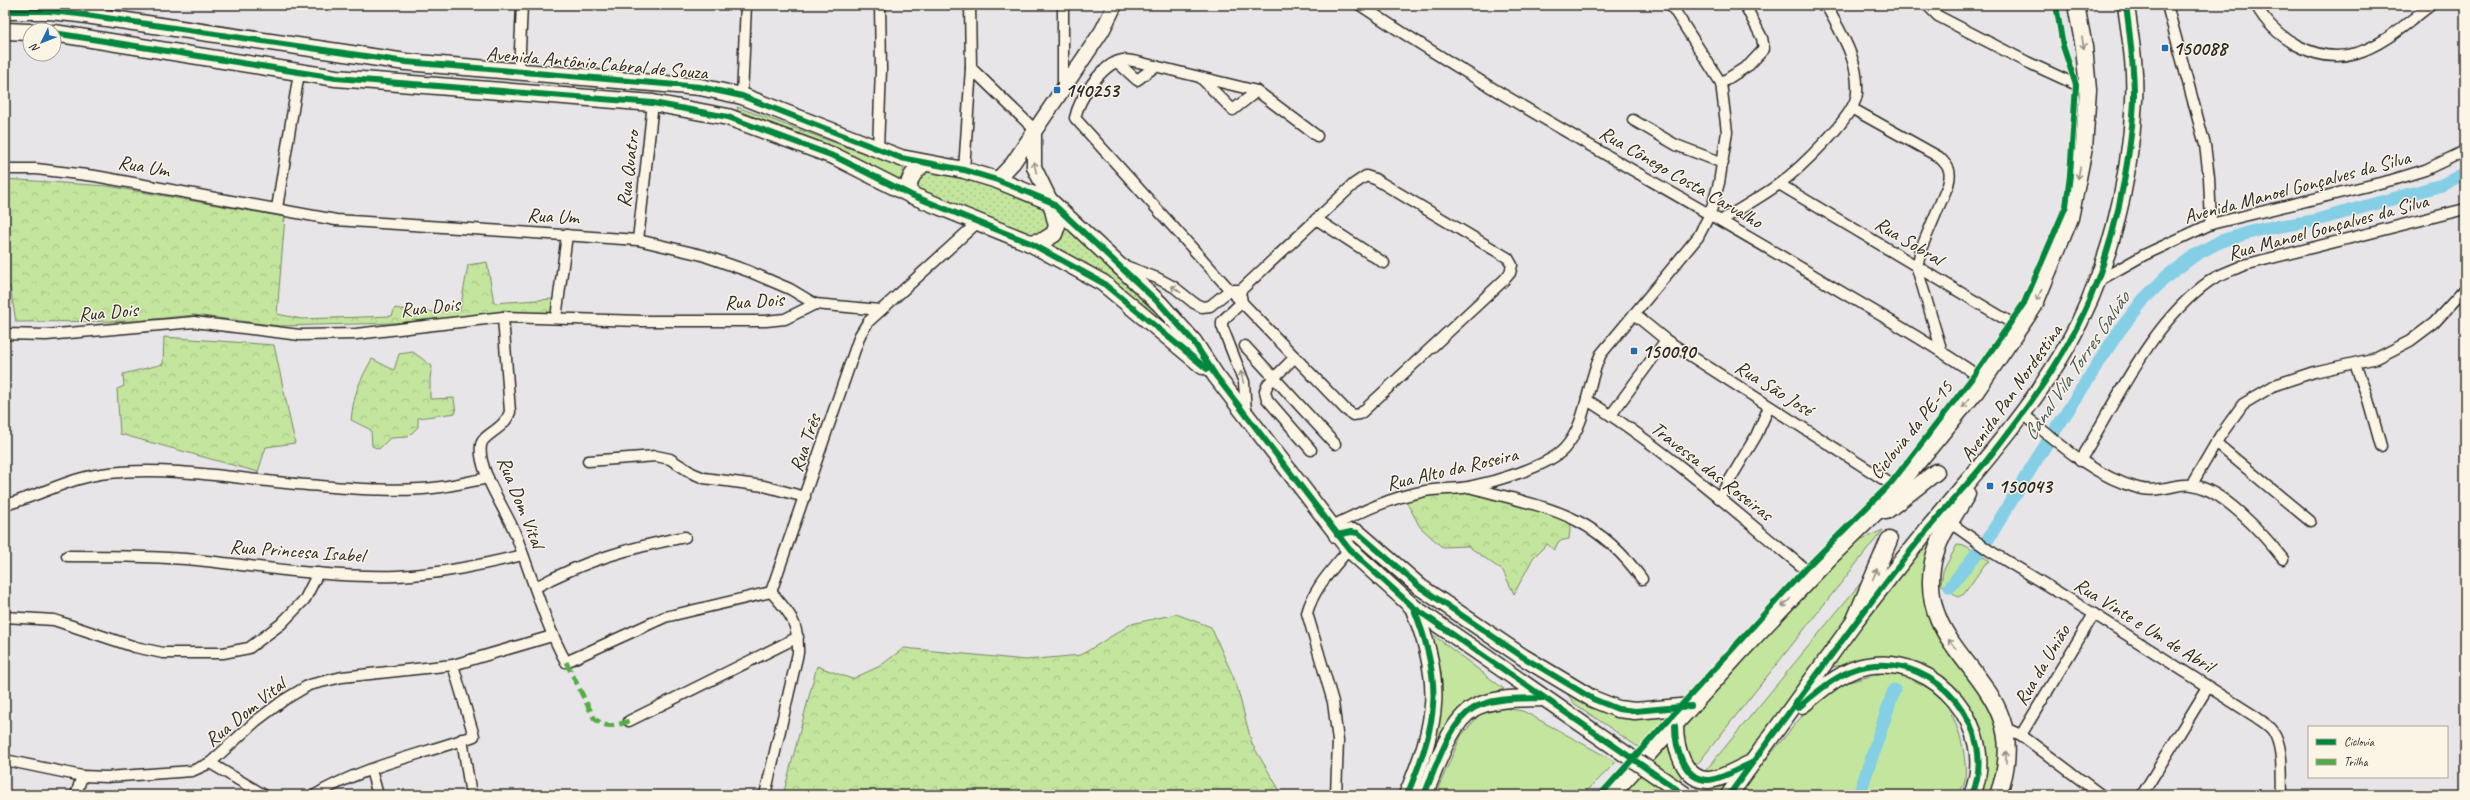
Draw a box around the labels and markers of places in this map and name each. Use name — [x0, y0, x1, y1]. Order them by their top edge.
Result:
place label: 150088 — [2173, 36, 2230, 61]
marker: 150088 — [2160, 43, 2170, 53]
place label: 140253 — [1065, 78, 1121, 103]
marker: 140253 — [1052, 85, 1062, 95]
place label: 150090 — [1642, 339, 1697, 364]
marker: 150090 — [1629, 346, 1639, 356]
place label: 150043 — [1998, 474, 2054, 499]
marker: 150043 — [1985, 481, 1995, 491]

